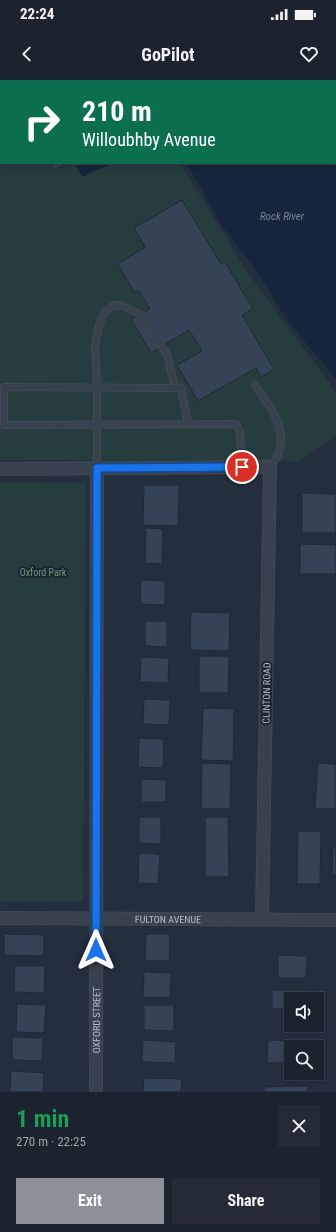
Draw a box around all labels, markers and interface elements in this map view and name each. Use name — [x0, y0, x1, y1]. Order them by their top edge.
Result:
text: 22:24 — [20, 5, 54, 23]
icon: back — [16, 43, 38, 65]
icon: heart — [298, 43, 320, 65]
text: GoPilot — [141, 44, 195, 65]
text: 210 m — [82, 95, 152, 128]
icon: right — [16, 96, 68, 148]
text: Willoubhby Avenue — [82, 129, 216, 150]
water label: Rock River — [260, 210, 305, 223]
pin — [225, 450, 259, 484]
icon: arrive — [231, 456, 253, 478]
park label: Oxford Park — [20, 567, 67, 578]
street label: CLINTON ROAD — [260, 662, 273, 724]
street label: FULTON AVENUE — [135, 914, 201, 925]
position arrow — [75, 929, 117, 971]
street label: OXFORD STREET — [91, 987, 102, 1053]
map controls — [284, 992, 324, 1080]
button: sound — [284, 992, 324, 1032]
button: search — [284, 1040, 324, 1080]
text: 1 min — [16, 1105, 69, 1133]
button: close — [278, 1105, 320, 1147]
text: 270 m · 22:25 — [16, 1134, 86, 1149]
button: Exit — [16, 1178, 164, 1224]
button: Share — [172, 1178, 320, 1224]

